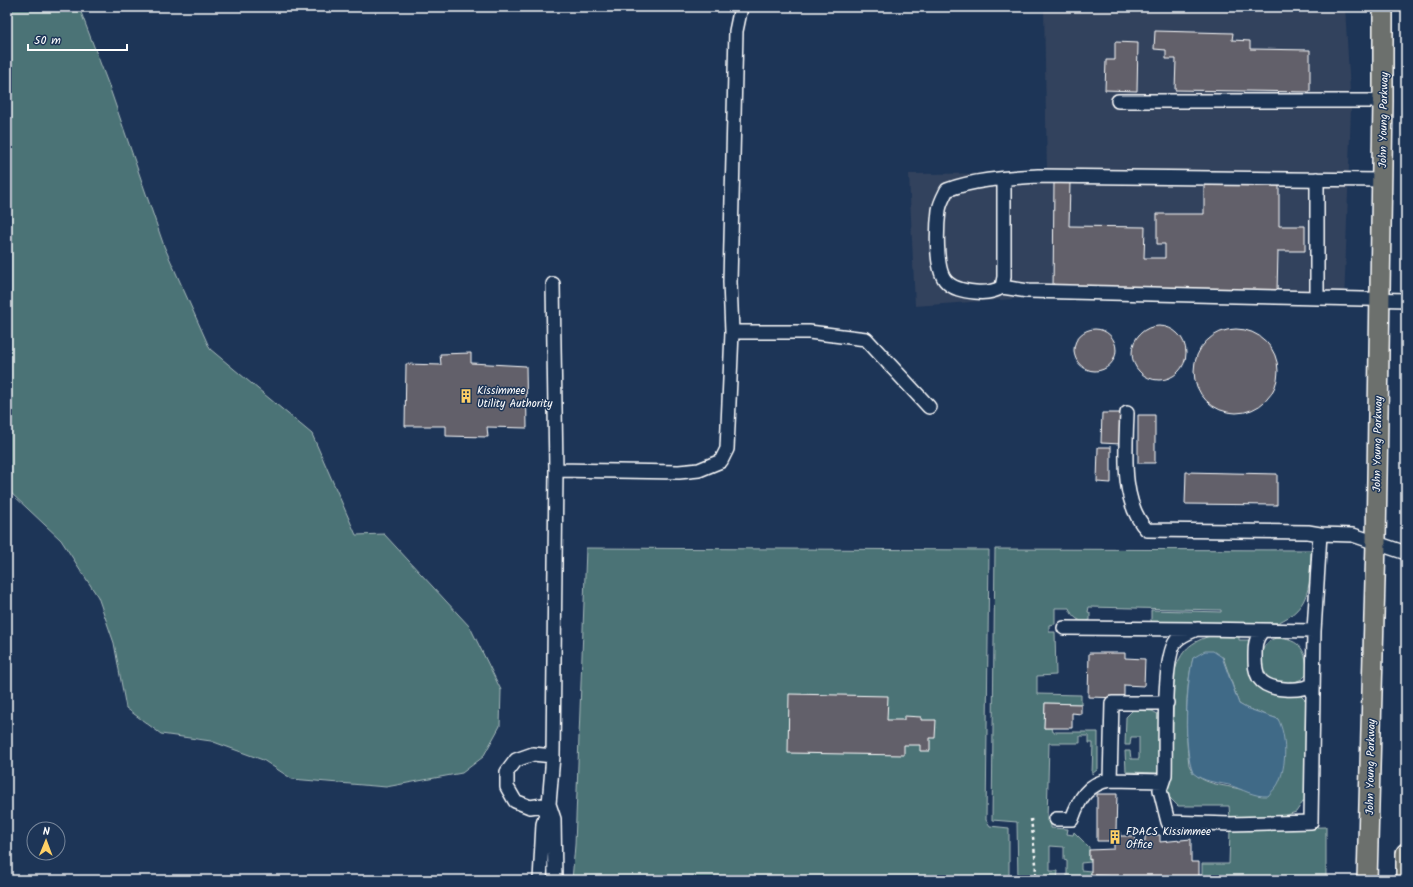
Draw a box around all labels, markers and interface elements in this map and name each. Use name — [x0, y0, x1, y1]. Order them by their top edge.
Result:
scale bar — [28, 26, 127, 52]
text: 50 m — [34, 31, 61, 50]
street label: John Young Parkway — [1374, 71, 1394, 168]
place label: Kissimmee Utility Authority — [477, 382, 553, 413]
building icon: Kissimmee Utility Authority — [458, 388, 474, 404]
street label: John Young Parkway — [1368, 395, 1388, 492]
street label: John Young Parkway — [1361, 718, 1381, 815]
north arrow — [26, 821, 66, 861]
text: N — [43, 823, 50, 841]
place label: FDACS Kissimmee Office — [1126, 823, 1211, 854]
building icon: FDACS Kissimmee Office — [1107, 829, 1123, 845]

